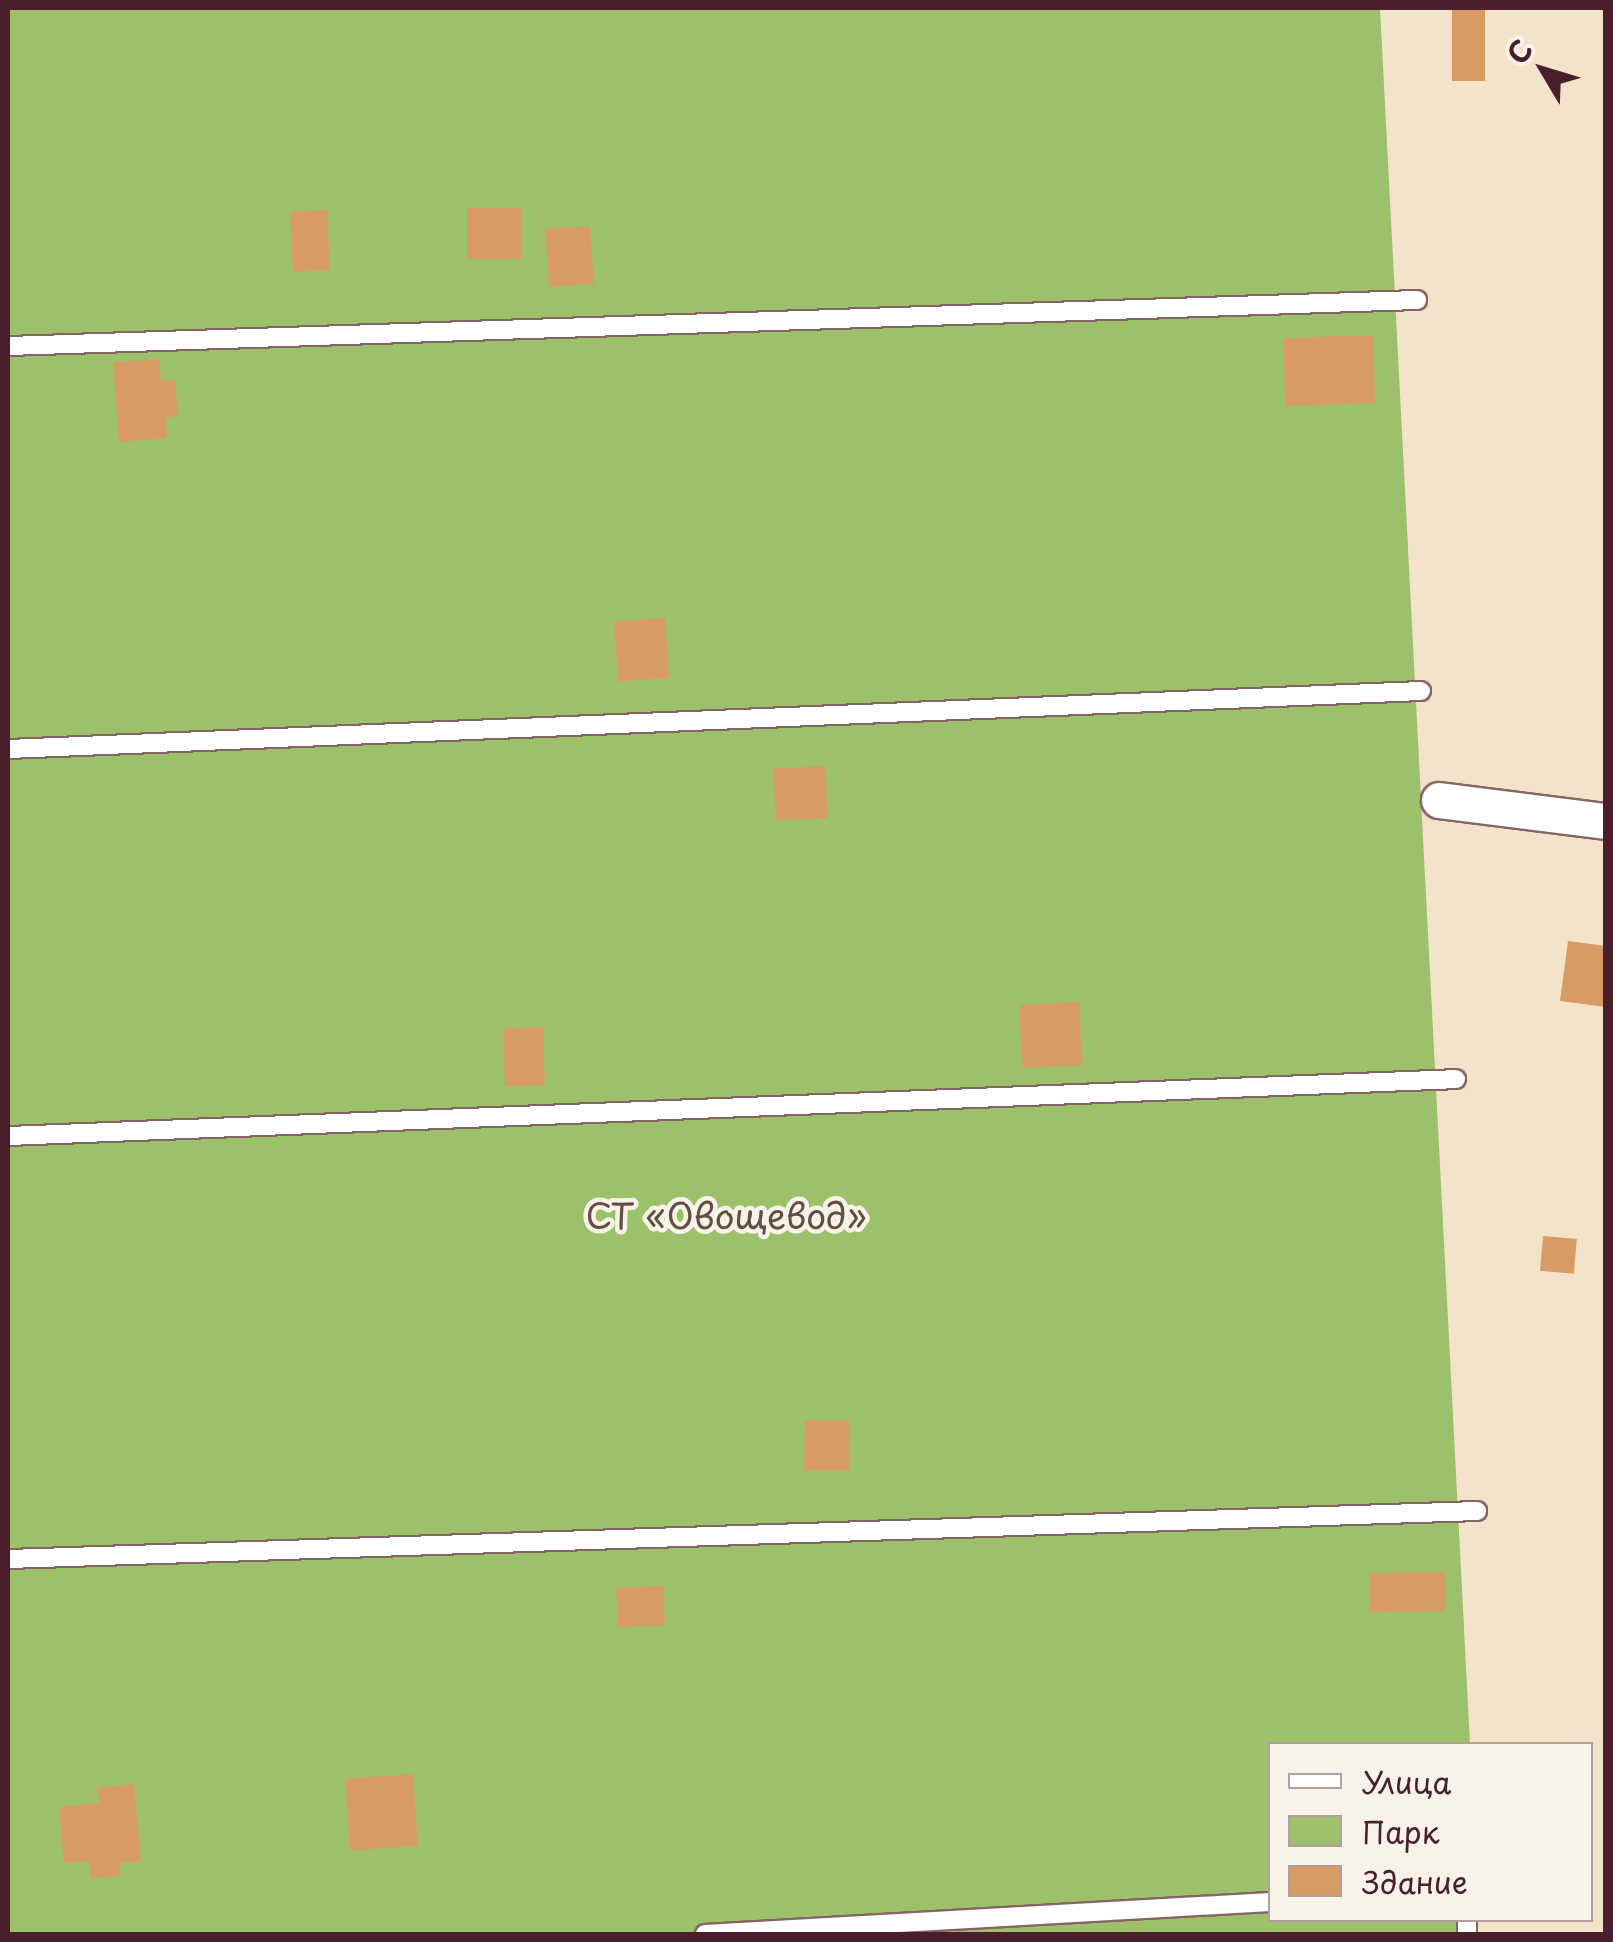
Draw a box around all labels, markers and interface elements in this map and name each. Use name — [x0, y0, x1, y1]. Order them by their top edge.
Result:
north arrow — [1493, 20, 1593, 120]
text: С — [1496, 30, 1542, 73]
park label: СТ «Овощевод» — [585, 1194, 867, 1236]
legend — [1268, 1742, 1593, 1922]
text: Улица — [1362, 1759, 1451, 1804]
text: Парк — [1362, 1809, 1439, 1854]
text: Здание — [1362, 1859, 1468, 1904]

